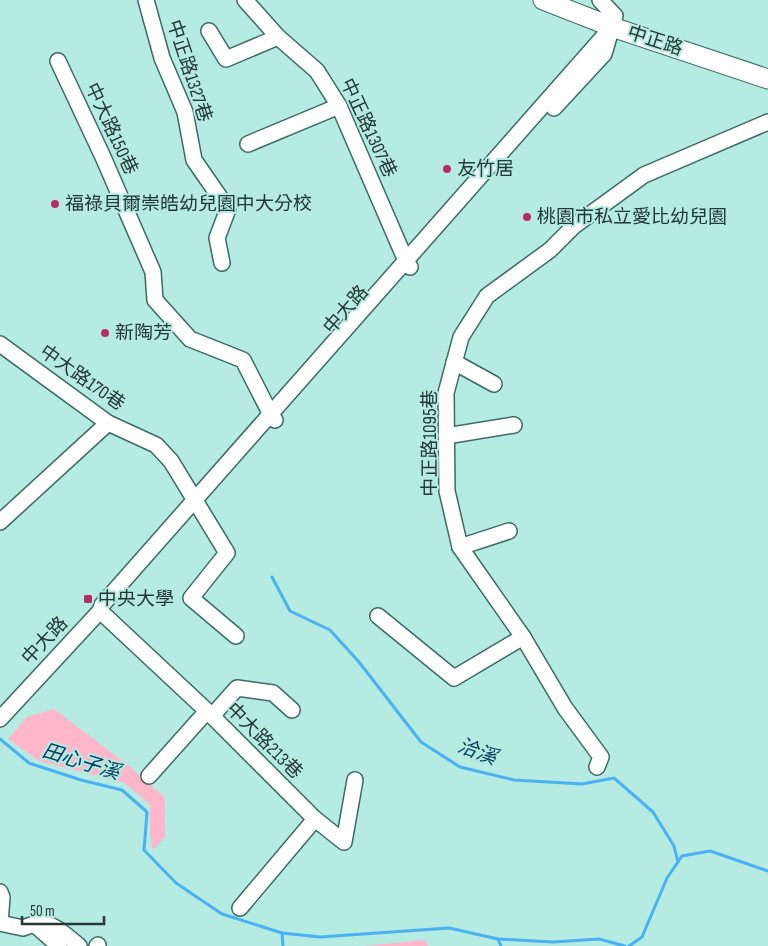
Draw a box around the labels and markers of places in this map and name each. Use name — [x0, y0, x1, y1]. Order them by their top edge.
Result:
place label: 友竹居 — [457, 158, 514, 181]
marker: 友竹居 — [441, 163, 453, 175]
place label: 福祿貝爾崇皓幼兒園中大分校 — [65, 193, 312, 216]
marker: 福祿貝爾崇皓幼兒園中大分校 — [49, 198, 61, 210]
place label: 桃園市私立愛比幼兒園 — [537, 206, 727, 229]
marker: 桃園市私立愛比幼兒園 — [521, 211, 533, 223]
place label: 新陶芳 — [115, 322, 172, 345]
marker: 新陶芳 — [99, 327, 111, 339]
place label: 中央大學 — [98, 588, 174, 611]
marker: 中央大學 — [82, 593, 94, 605]

